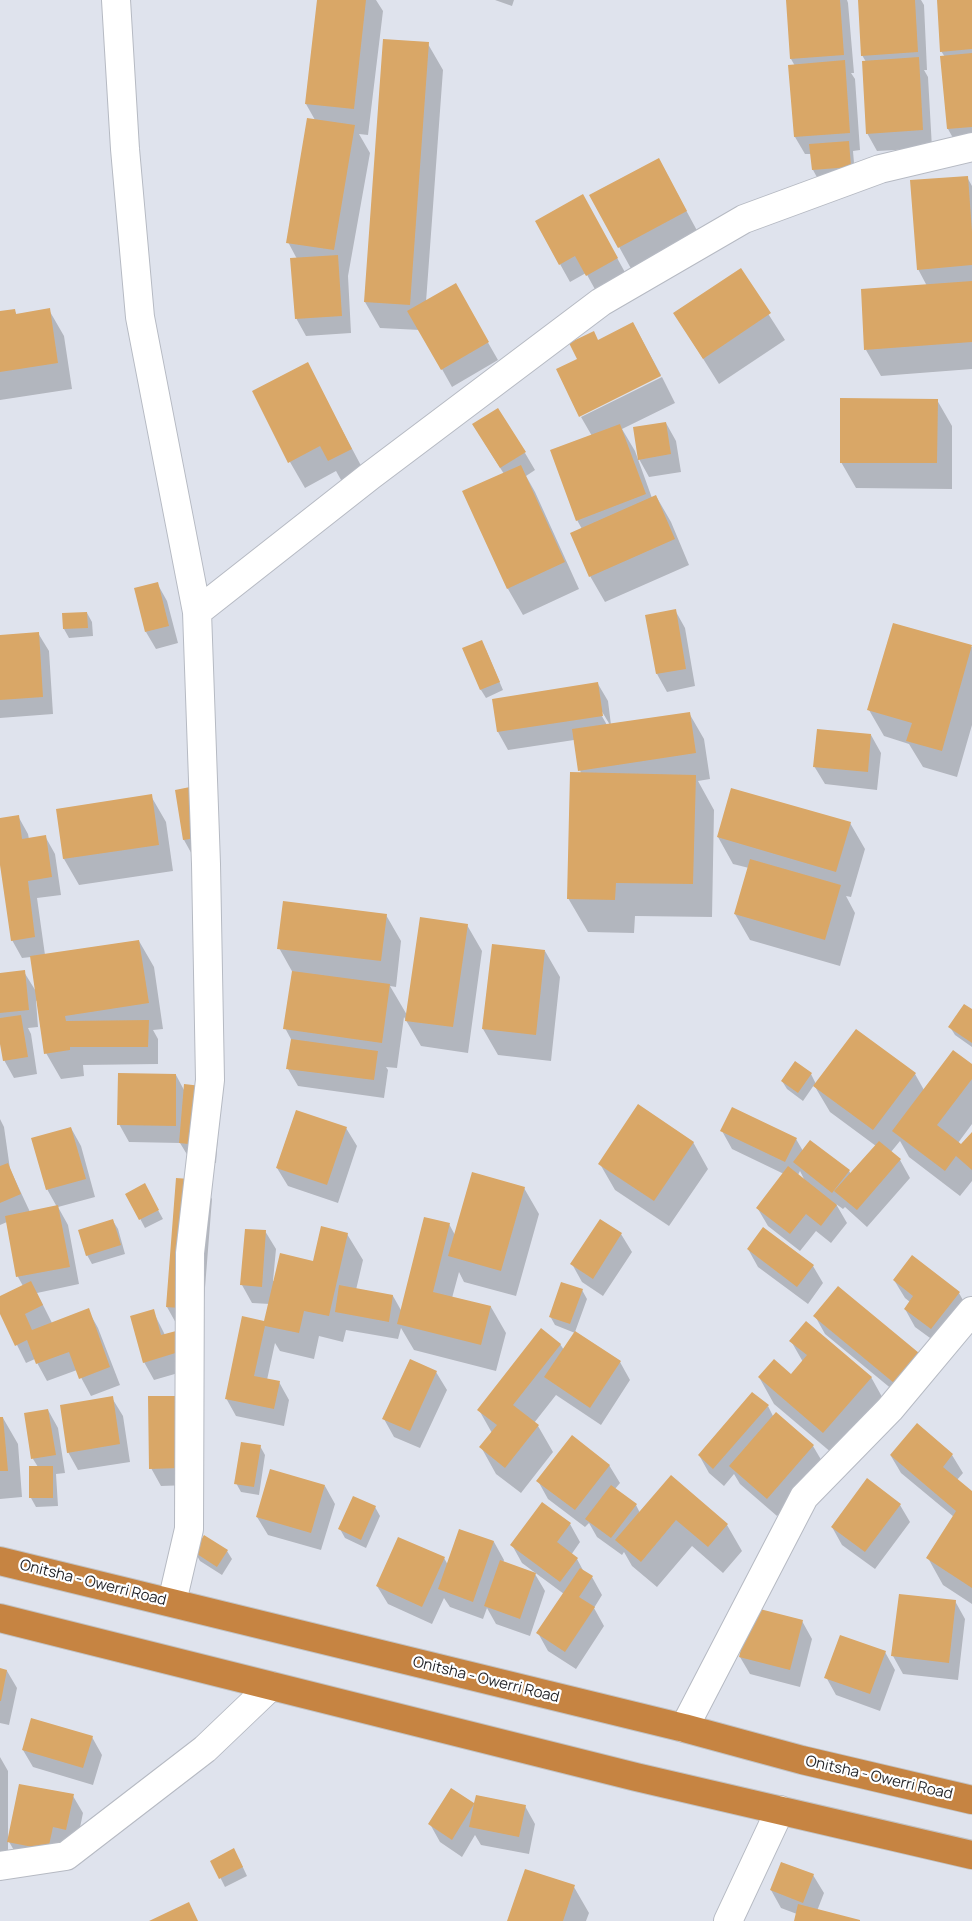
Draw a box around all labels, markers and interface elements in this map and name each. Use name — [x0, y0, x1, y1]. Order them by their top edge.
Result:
street label: Onitsha - Owerri Road — [18, 1556, 168, 1610]
street label: Onitsha - Owerri Road — [411, 1653, 561, 1707]
street label: Onitsha - Owerri Road — [804, 1752, 954, 1804]

